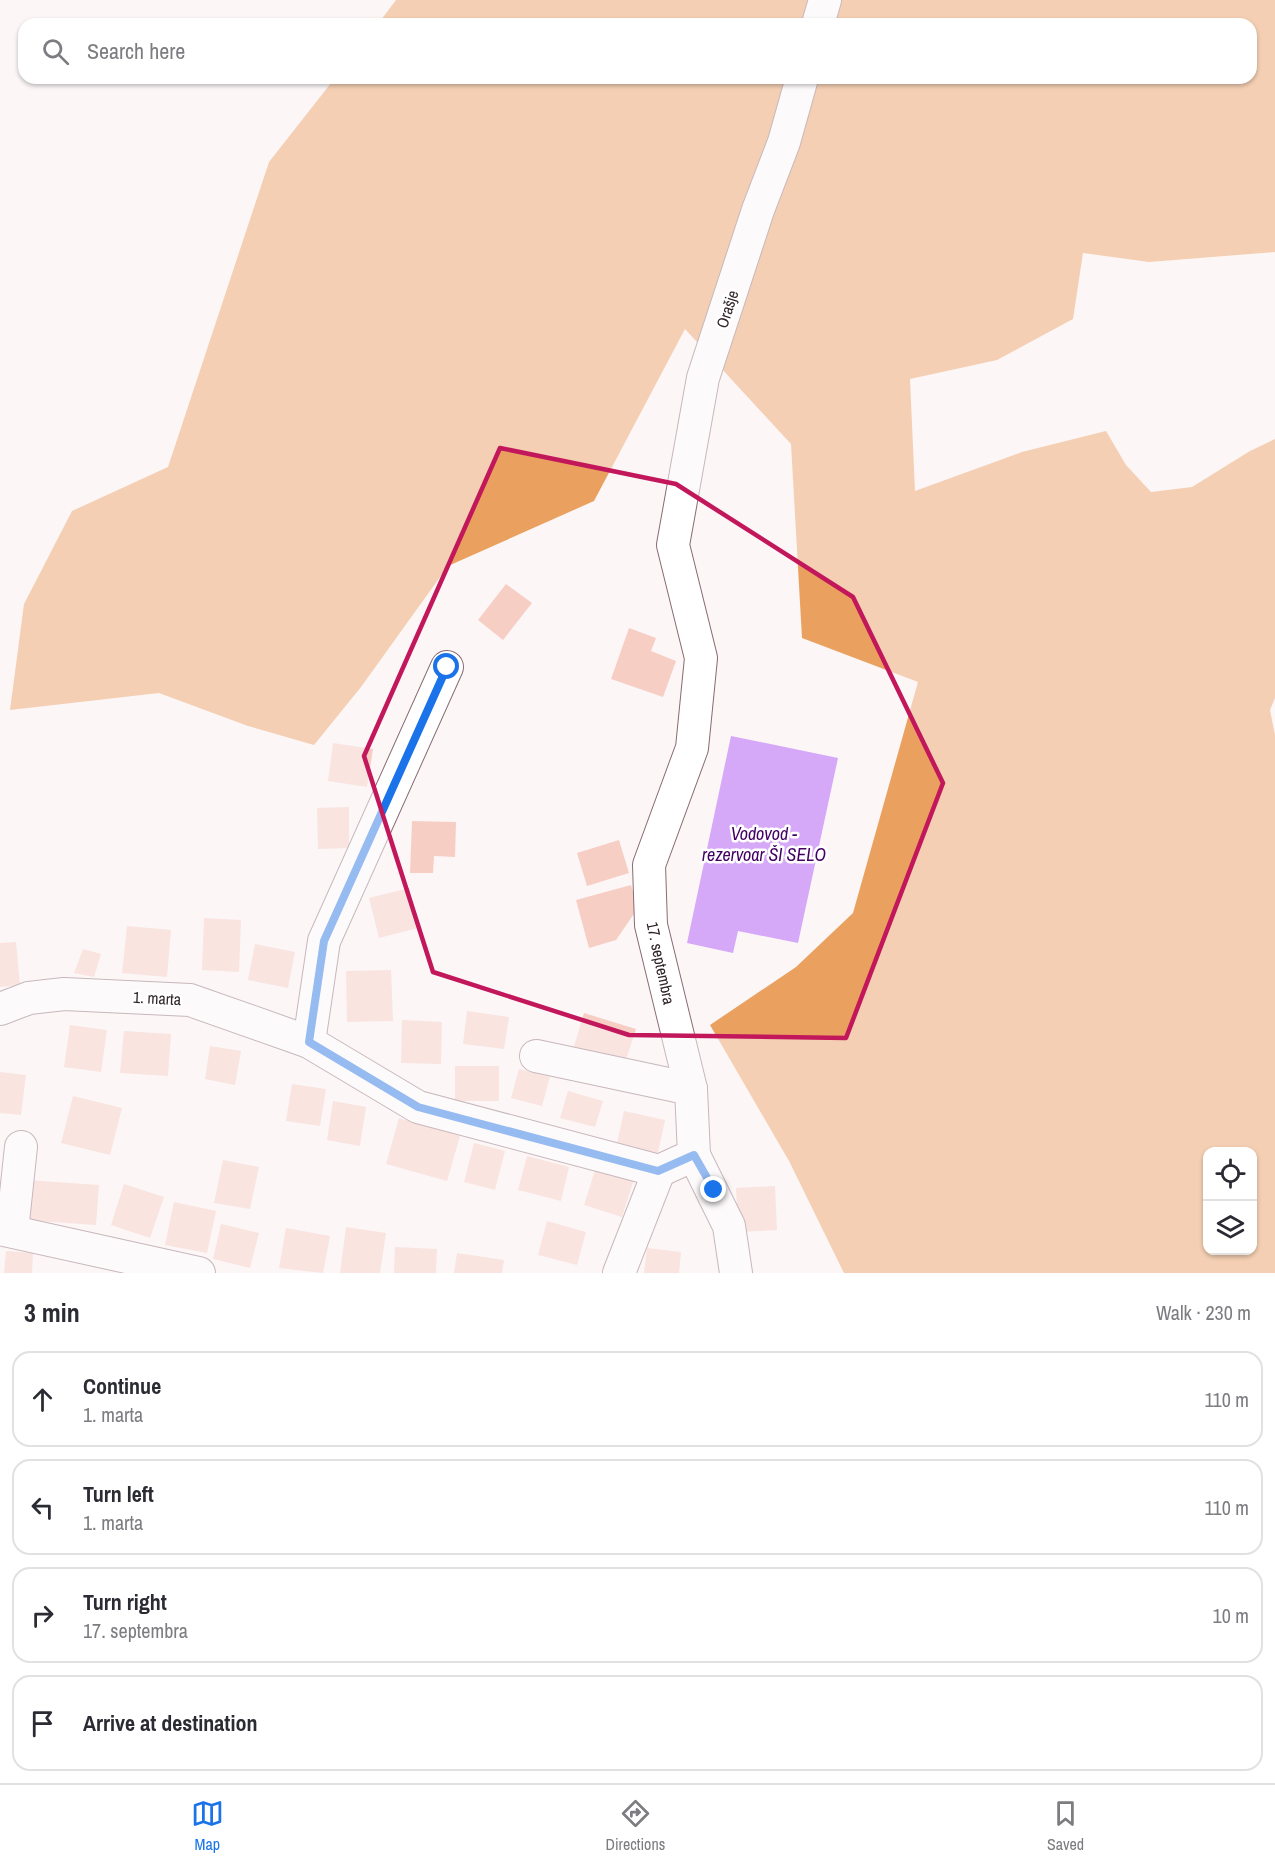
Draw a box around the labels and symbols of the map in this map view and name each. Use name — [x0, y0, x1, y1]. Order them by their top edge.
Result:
street label: Orašje — [711, 287, 743, 331]
route start — [433, 653, 459, 679]
water label: Vodovod - rezervoar ŠI SELO — [702, 821, 826, 867]
street label: 17. septembra — [642, 920, 681, 1007]
street label: 1. marta — [132, 986, 182, 1010]
route end — [700, 1176, 726, 1202]

